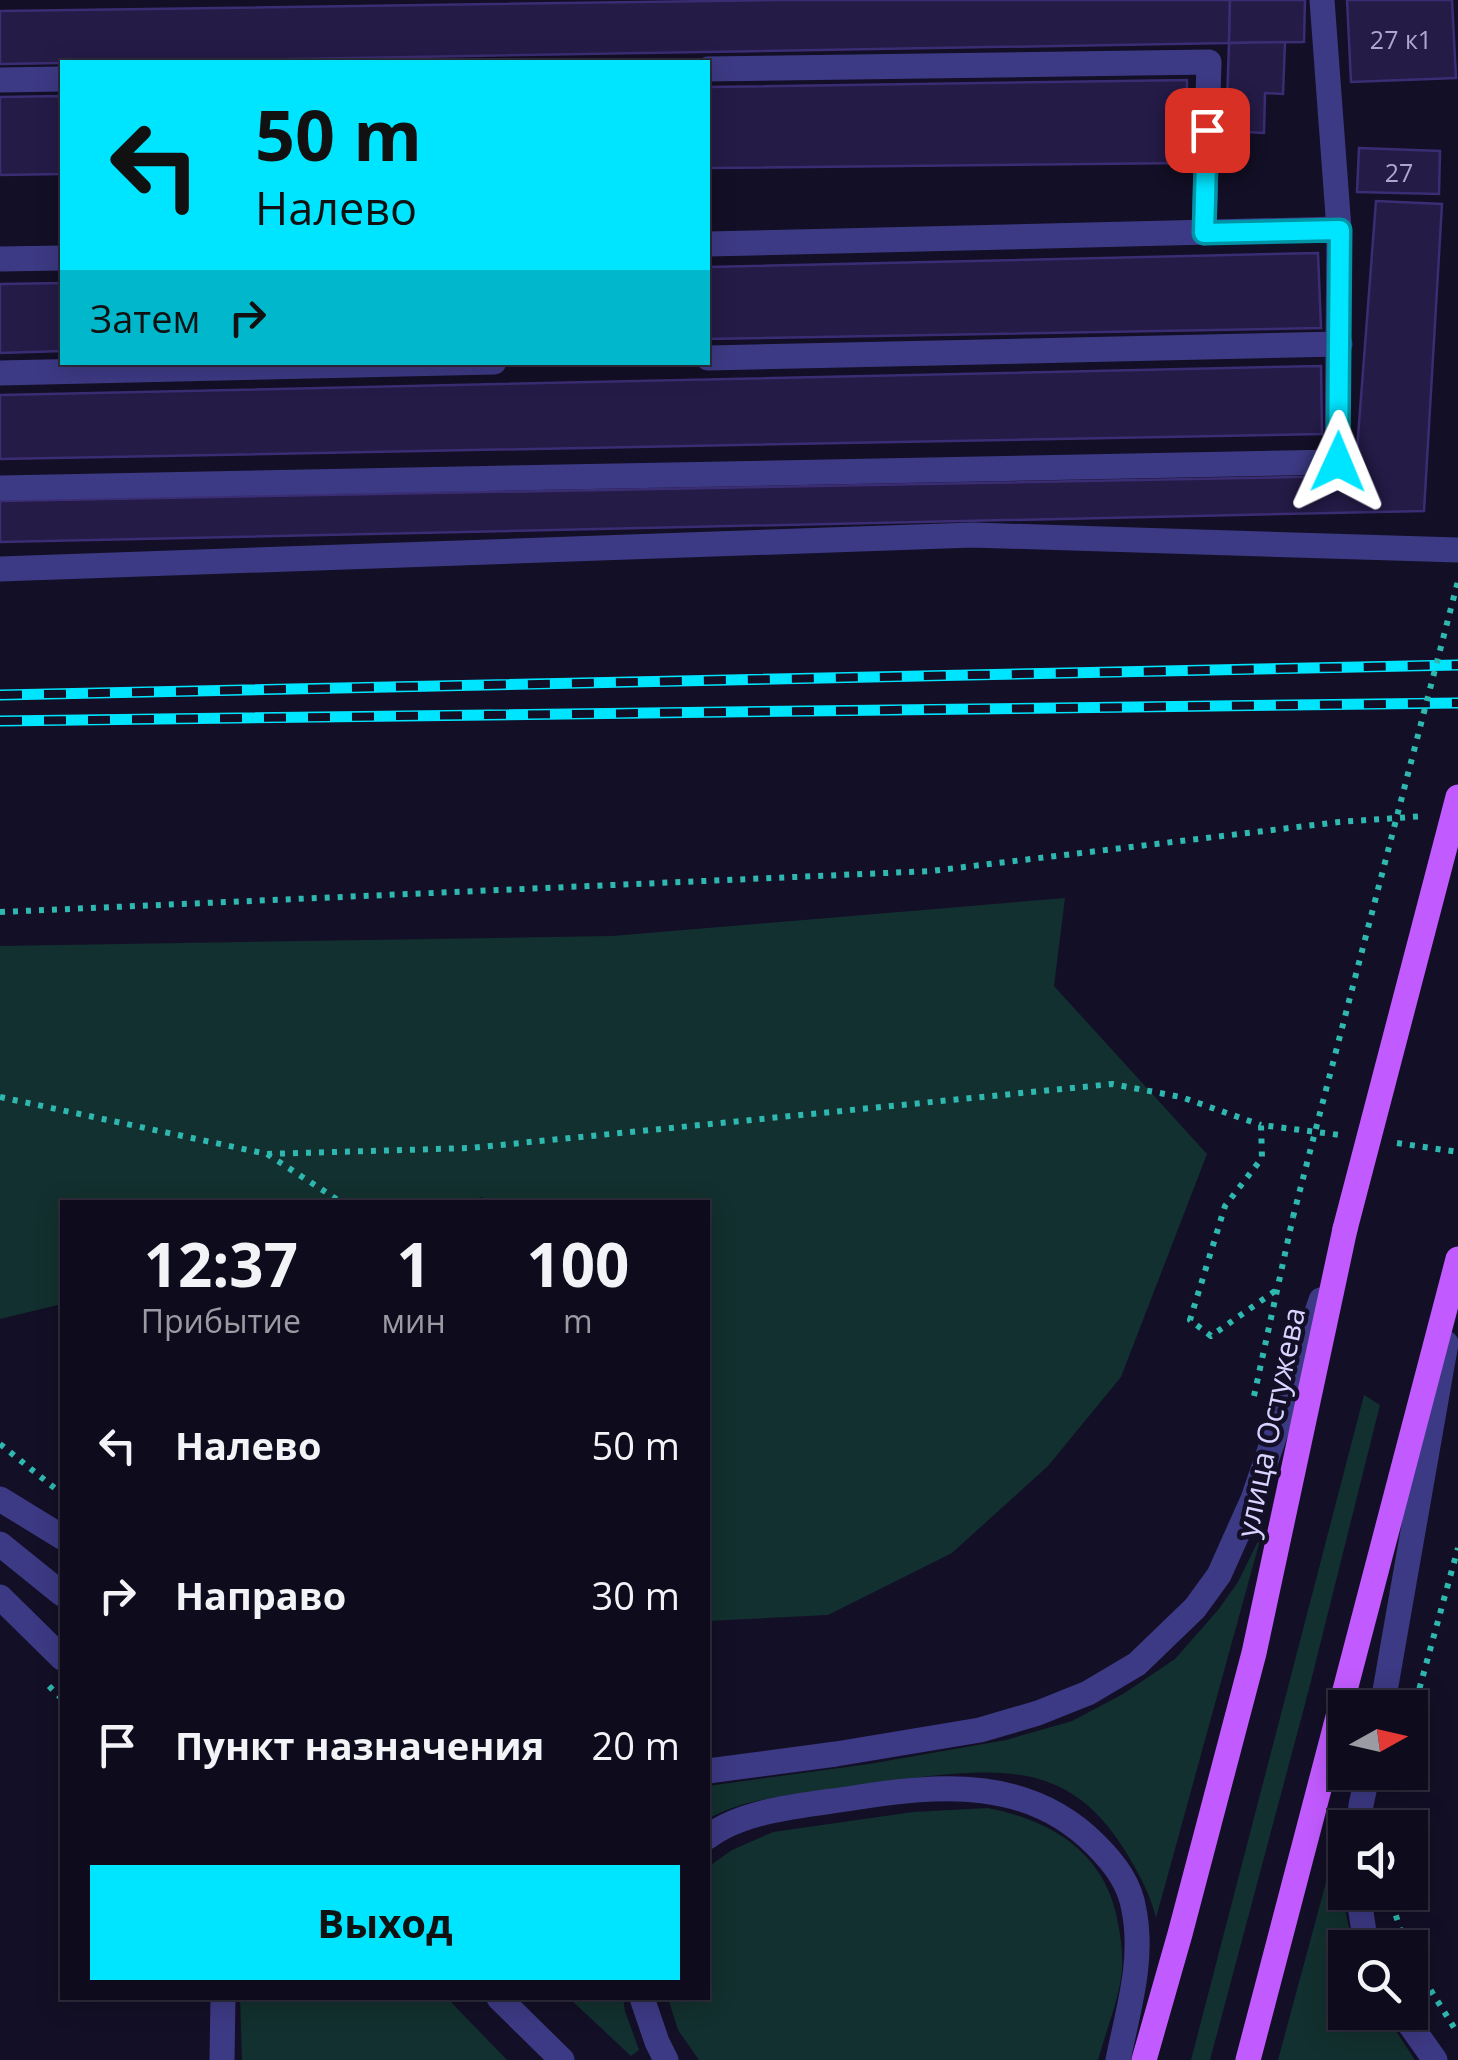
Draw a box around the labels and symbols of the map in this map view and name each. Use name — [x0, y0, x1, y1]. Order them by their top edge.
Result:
house number: 27 к1 — [1370, 22, 1432, 56]
pin — [1165, 88, 1250, 173]
house number: 27 — [1385, 155, 1413, 189]
position arrow — [1286, 410, 1390, 514]
street label: улица Остужева — [1226, 1303, 1314, 1541]
north arrow — [1328, 1690, 1428, 1790]

